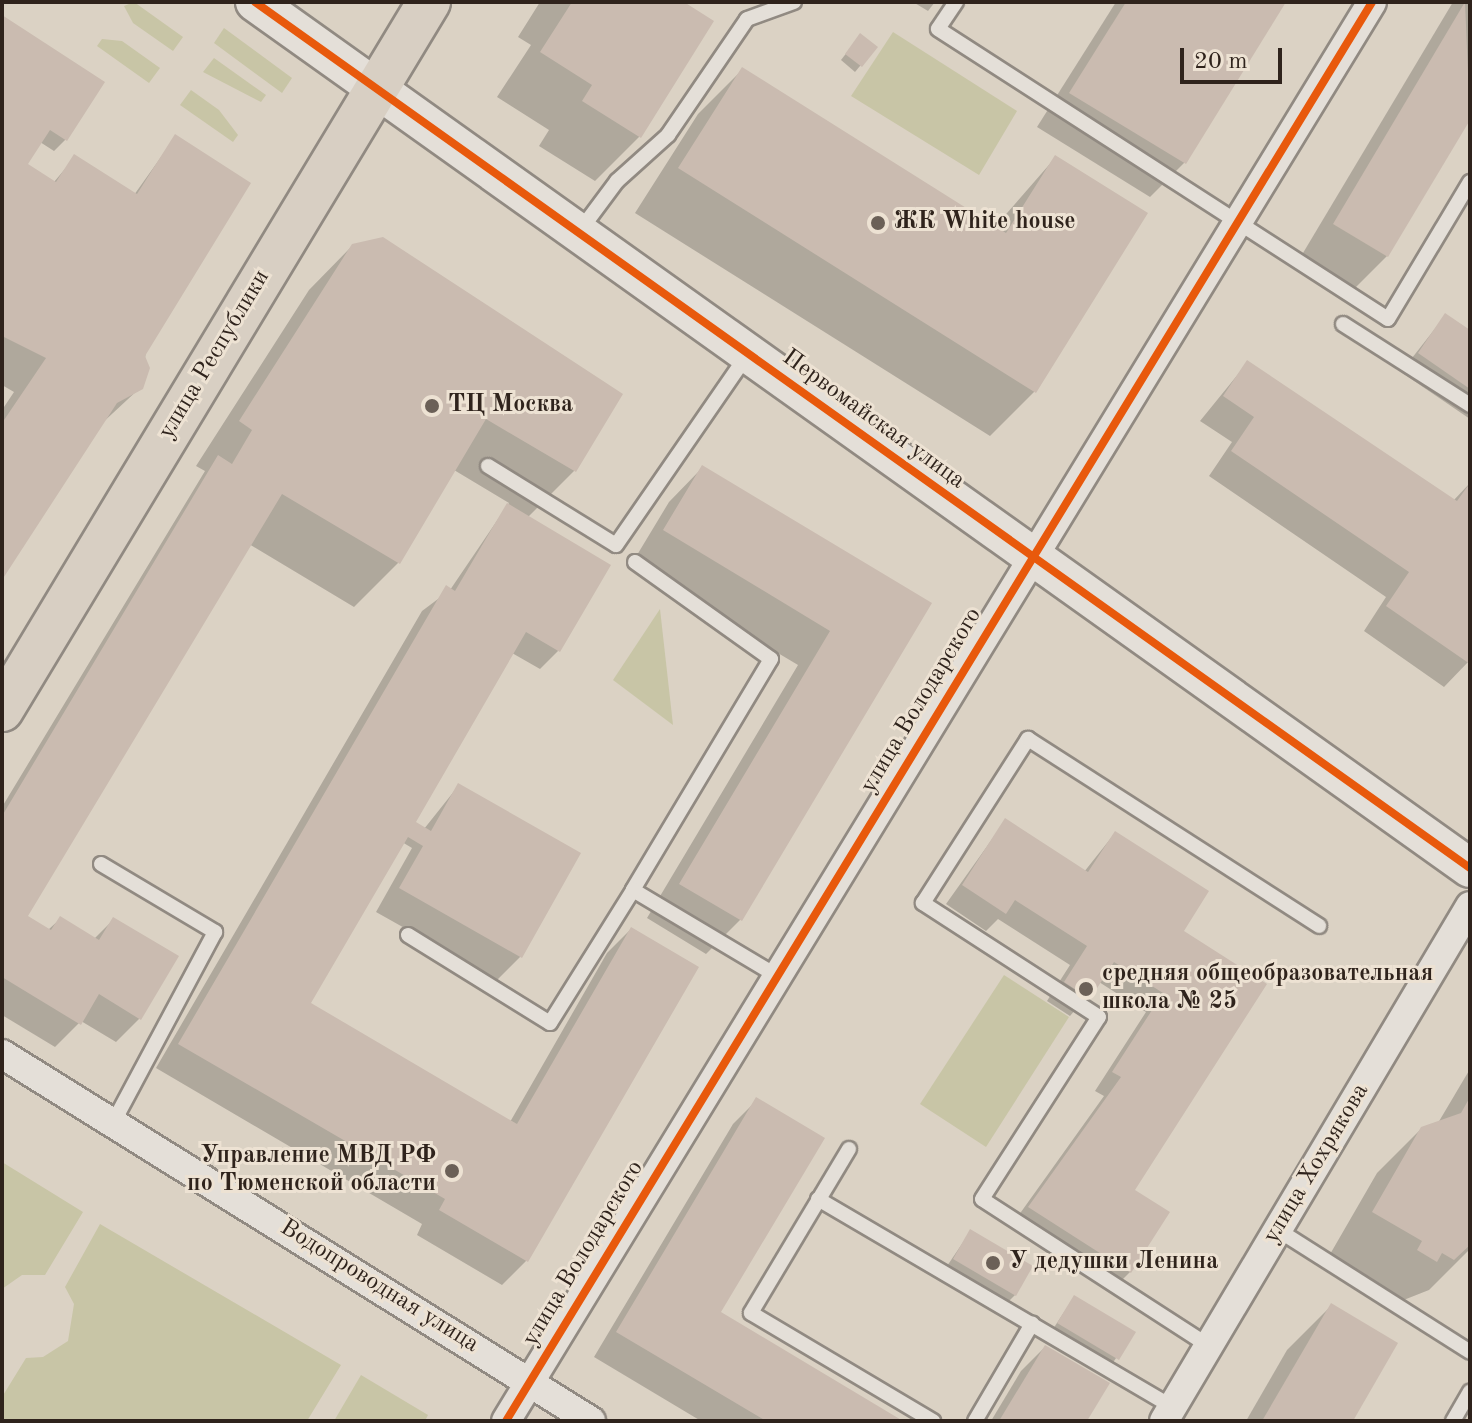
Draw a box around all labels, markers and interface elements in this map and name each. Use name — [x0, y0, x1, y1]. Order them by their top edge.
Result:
scale bar — [1184, 32, 1286, 82]
text: 20 m — [1194, 50, 1248, 74]
place label: ЖК White house — [894, 209, 1076, 237]
marker: ЖК White house — [869, 214, 887, 232]
street label: улица Республики — [153, 265, 277, 445]
street label: Первомайская улица — [776, 344, 970, 496]
place label: ТЦ Москва — [448, 392, 573, 420]
marker: ТЦ Москва — [423, 397, 441, 415]
street label: улица Володарского — [855, 603, 989, 799]
place label: средняя общеобразовательная школа № 25 — [1102, 961, 1433, 1017]
marker: средняя общеобразовательная школа № 25 — [1077, 980, 1095, 998]
street label: улица Хохрякова — [1258, 1079, 1376, 1249]
place label: Управление МВД РФ по Тюменской области — [187, 1143, 436, 1199]
street label: улица Володарского — [517, 1156, 651, 1352]
marker: Управление МВД РФ по Тюменской области — [443, 1162, 461, 1180]
street label: Водопроводная улица — [274, 1214, 484, 1360]
place label: У дедушки Ленина — [1009, 1249, 1218, 1277]
marker: У дедушки Ленина — [984, 1254, 1002, 1272]

